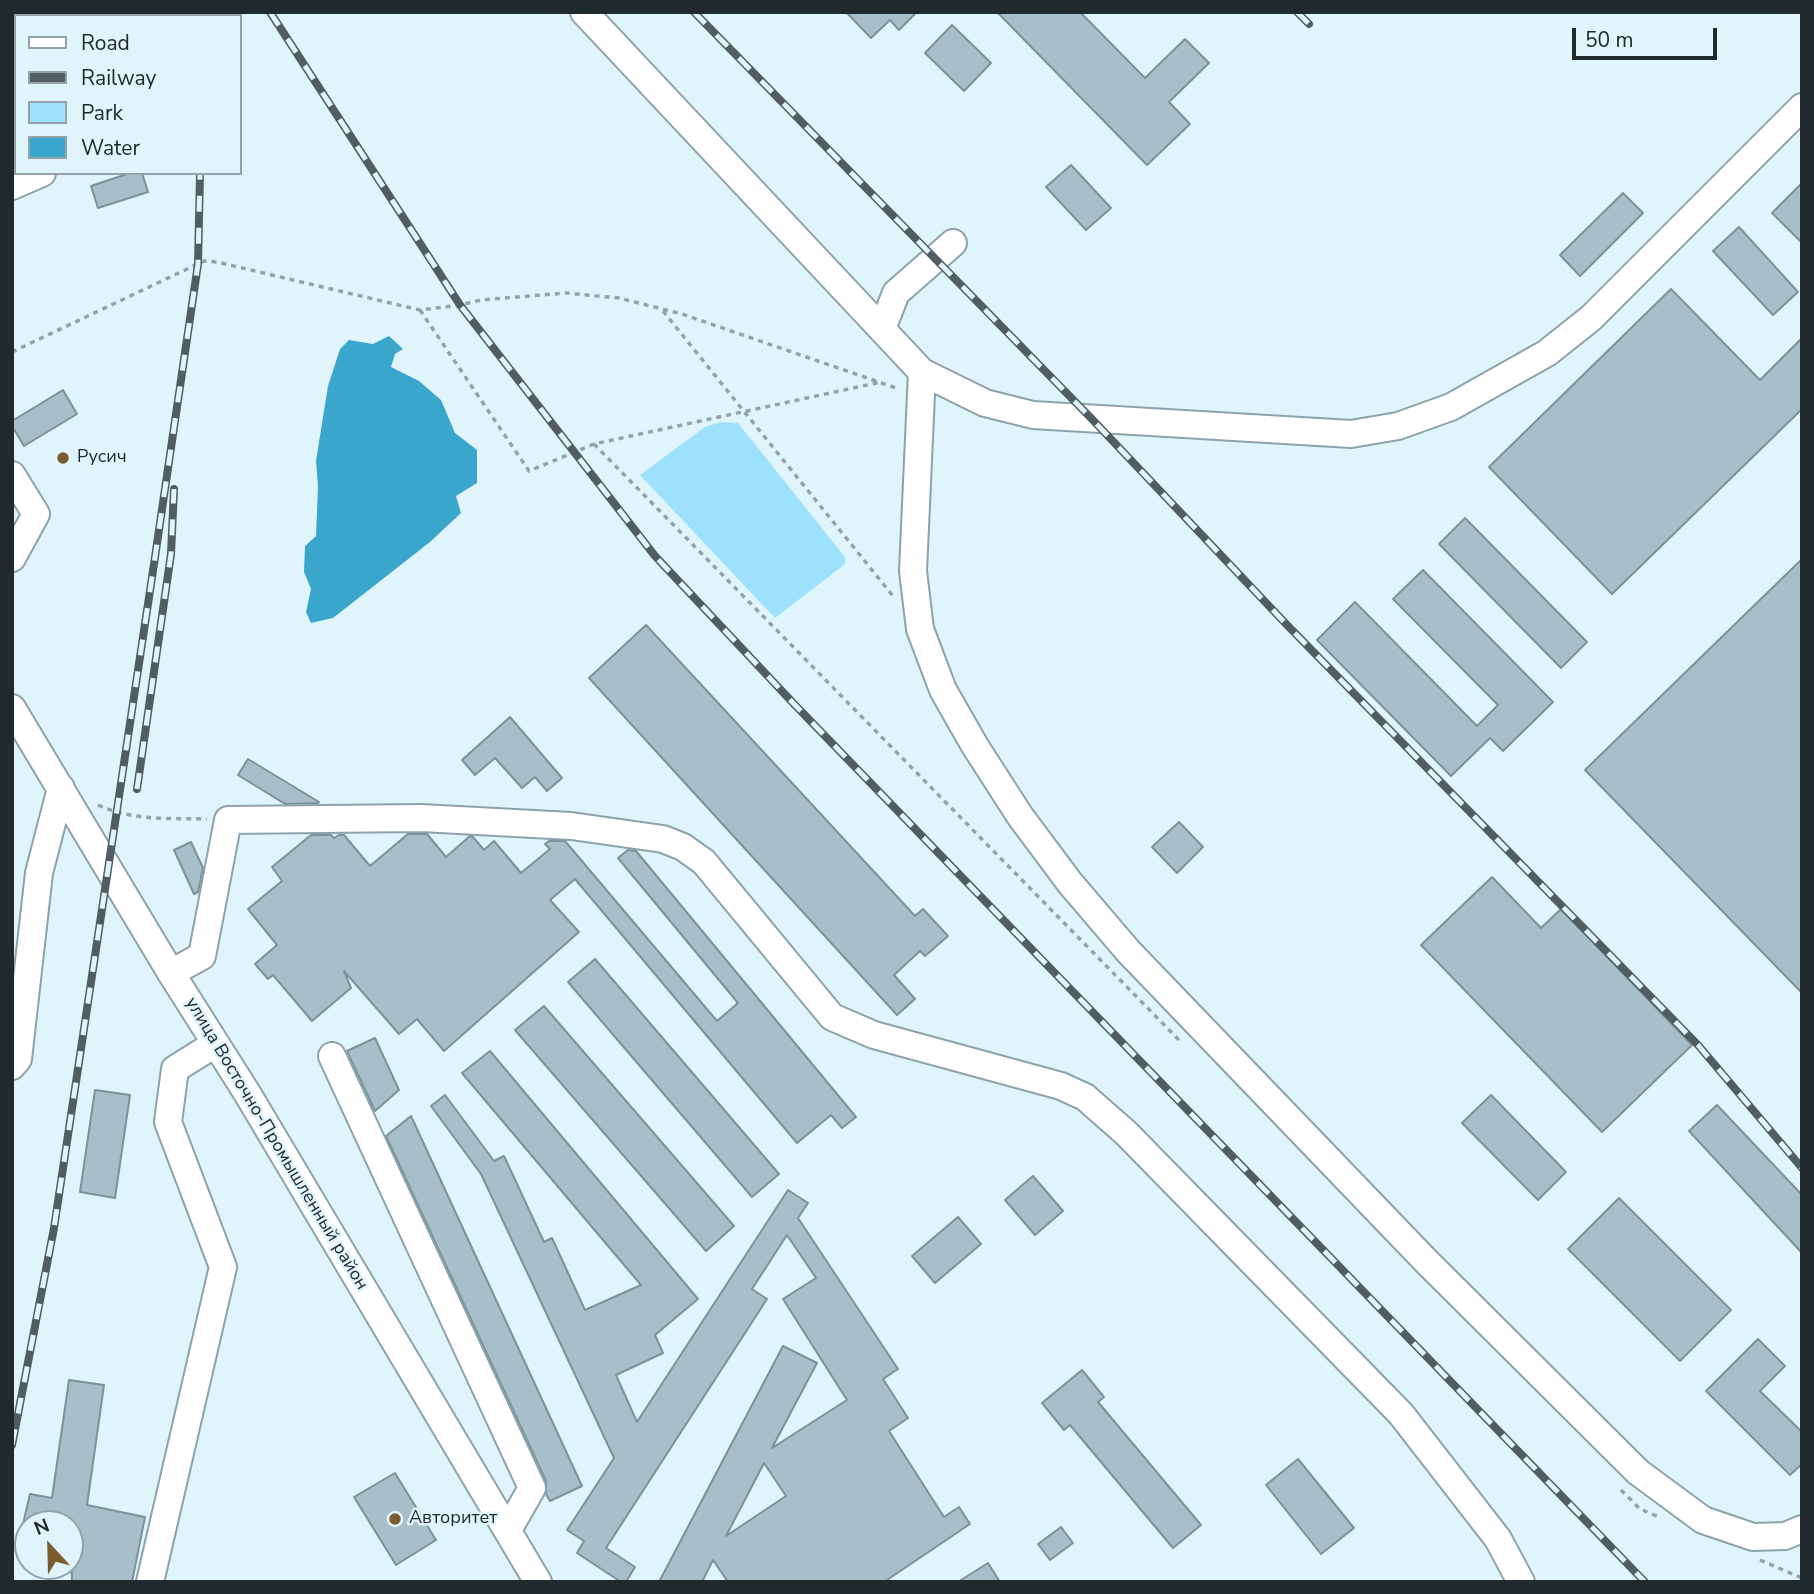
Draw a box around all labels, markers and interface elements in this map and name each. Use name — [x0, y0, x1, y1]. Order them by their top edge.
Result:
legend — [14, 14, 242, 175]
scale bar — [1576, 14, 1721, 58]
text: 50 m — [1585, 26, 1634, 54]
text: Road — [81, 29, 130, 57]
text: Railway — [81, 64, 156, 92]
text: Park — [81, 99, 123, 127]
text: Water — [81, 134, 140, 162]
place label: Русич — [77, 447, 127, 469]
marker: Русич — [55, 450, 71, 466]
street label: улица Восточно-Промышленный район — [180, 994, 372, 1294]
place label: Авторитет — [409, 1508, 497, 1530]
north arrow — [14, 1510, 84, 1580]
marker: Авторитет — [387, 1511, 403, 1527]
text: N — [30, 1513, 53, 1542]

